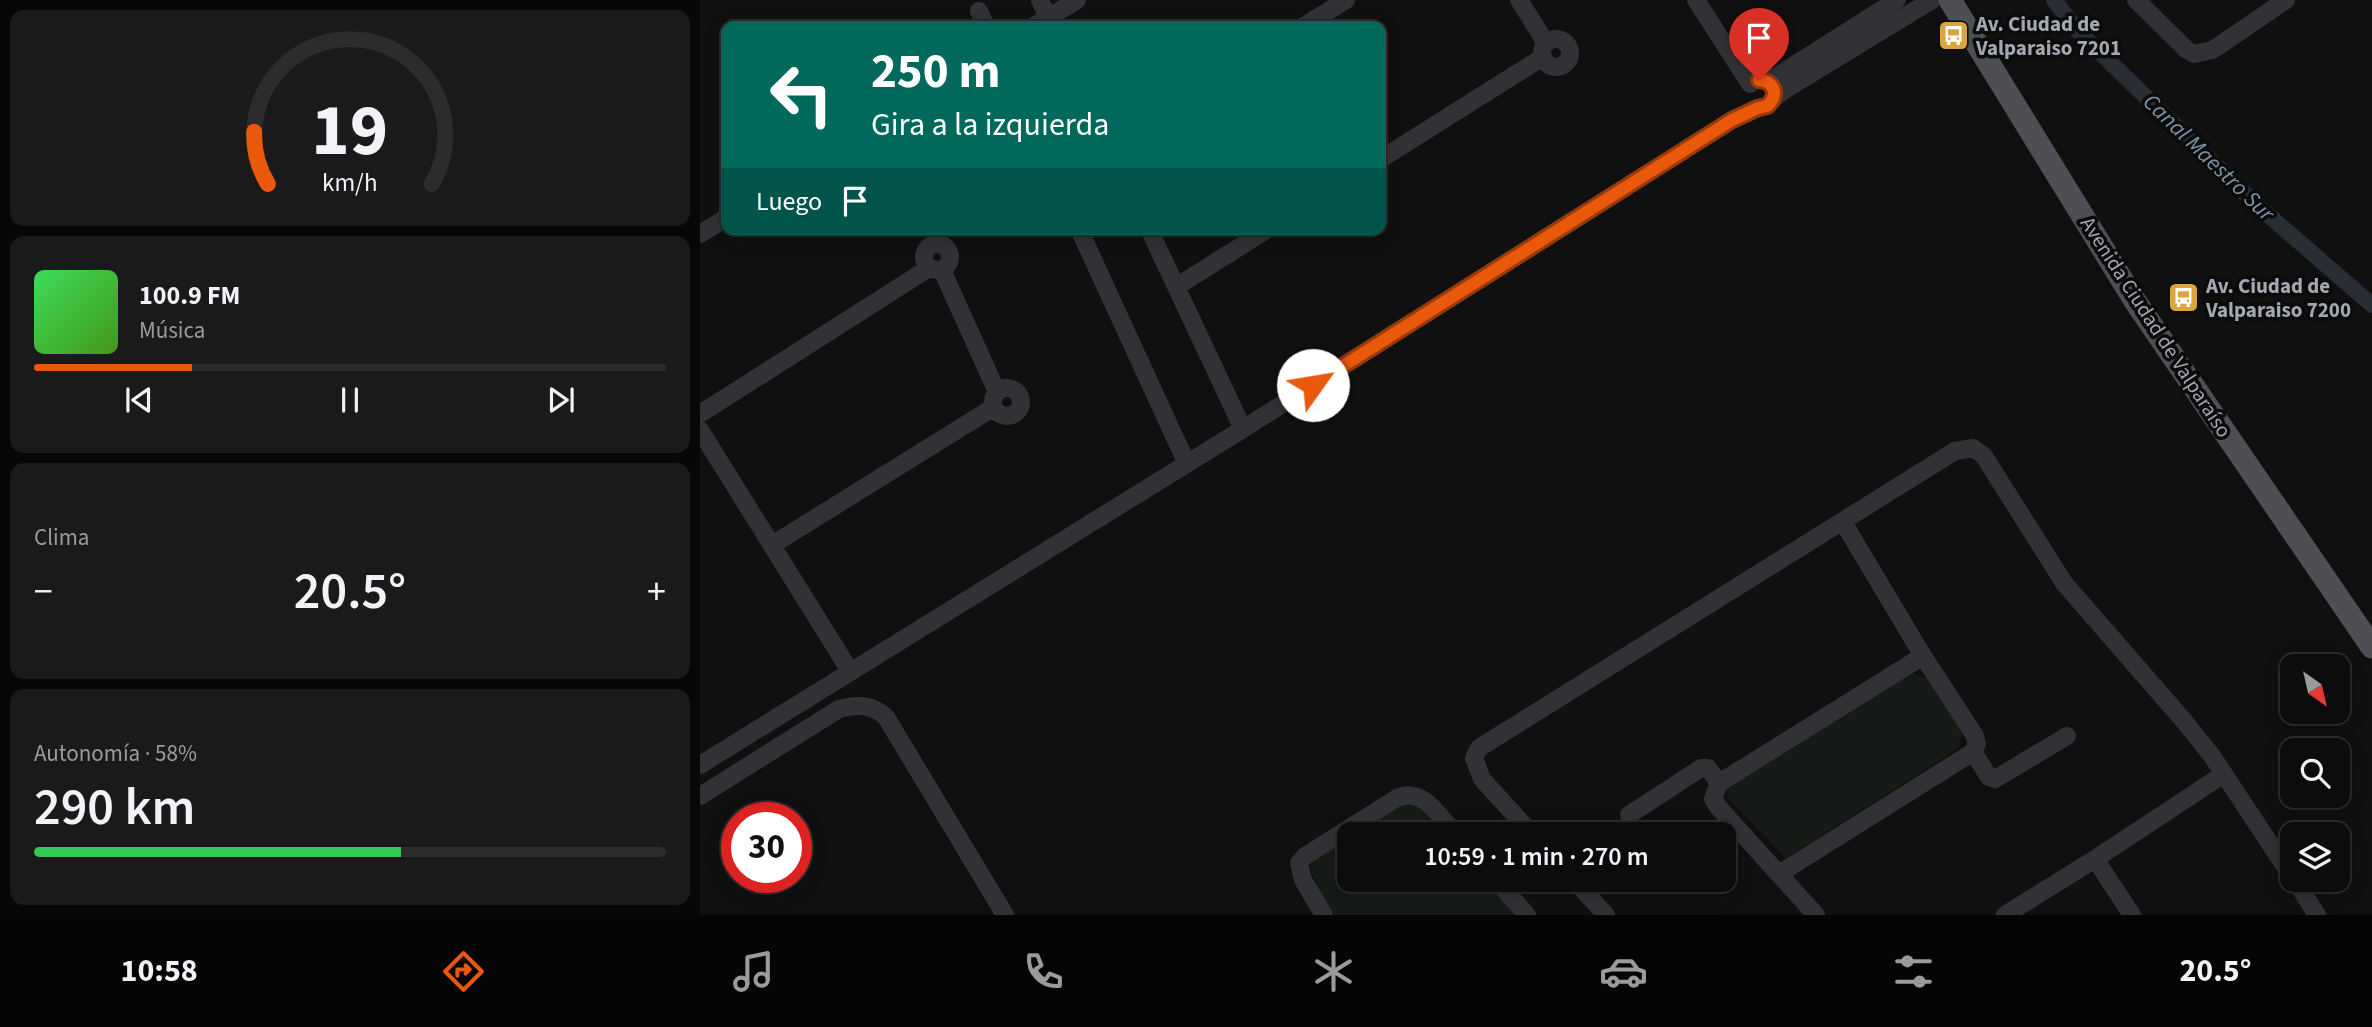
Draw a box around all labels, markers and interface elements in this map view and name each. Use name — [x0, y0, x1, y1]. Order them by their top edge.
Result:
pin — [1729, 8, 1789, 80]
place label: Av. Ciudad de Valparaiso 7201 — [1975, 9, 2121, 63]
icon: arrive — [1740, 19, 1778, 57]
bus stop icon: Av. Ciudad de Valparaiso 7201 — [1936, 19, 1970, 53]
text: 250 m — [871, 37, 1000, 107]
icon: left — [756, 49, 847, 140]
text: 19 — [312, 80, 388, 184]
water label: Canal Maestro Sur — [2135, 86, 2283, 230]
text: Gira a la izquierda — [871, 102, 1109, 148]
text: km/h — [322, 165, 378, 201]
icon: arrive — [836, 182, 874, 220]
text: Luego — [756, 183, 822, 220]
street label: Avenida Ciudad de Valparaíso — [2073, 210, 2239, 444]
place label: Av. Ciudad de Valparaiso 7200 — [2205, 271, 2351, 325]
text: 100.9 FM — [139, 277, 240, 314]
bus stop icon: Av. Ciudad de Valparaiso 7200 — [2166, 281, 2200, 315]
text: Música — [139, 314, 205, 347]
position arrow — [1276, 348, 1350, 422]
icon: previous — [120, 381, 158, 419]
icon: pause — [331, 381, 369, 419]
icon: next — [542, 381, 580, 419]
text: Clima — [34, 521, 89, 554]
text: 20.5° — [294, 555, 406, 629]
text: − — [34, 565, 53, 619]
text: + — [647, 565, 666, 619]
north arrow — [2280, 654, 2350, 724]
map controls — [2280, 654, 2350, 892]
text: Autonomía · 58% — [34, 737, 197, 770]
button: search — [2280, 738, 2350, 808]
text: 290 km — [34, 771, 195, 845]
speed limit sign: 30 — [721, 802, 812, 893]
button: layers — [2280, 822, 2350, 892]
text: 10:59 · 1 min · 270 m — [1424, 838, 1649, 875]
icon: directions — [439, 947, 488, 996]
icon: music — [729, 947, 778, 996]
icon: phone — [1019, 947, 1068, 996]
icon: climate — [1309, 947, 1358, 996]
icon: car — [1599, 947, 1648, 996]
icon: filters — [1889, 947, 1938, 996]
text: 10:58 — [121, 948, 198, 994]
text: 20.5° — [2179, 948, 2251, 994]

